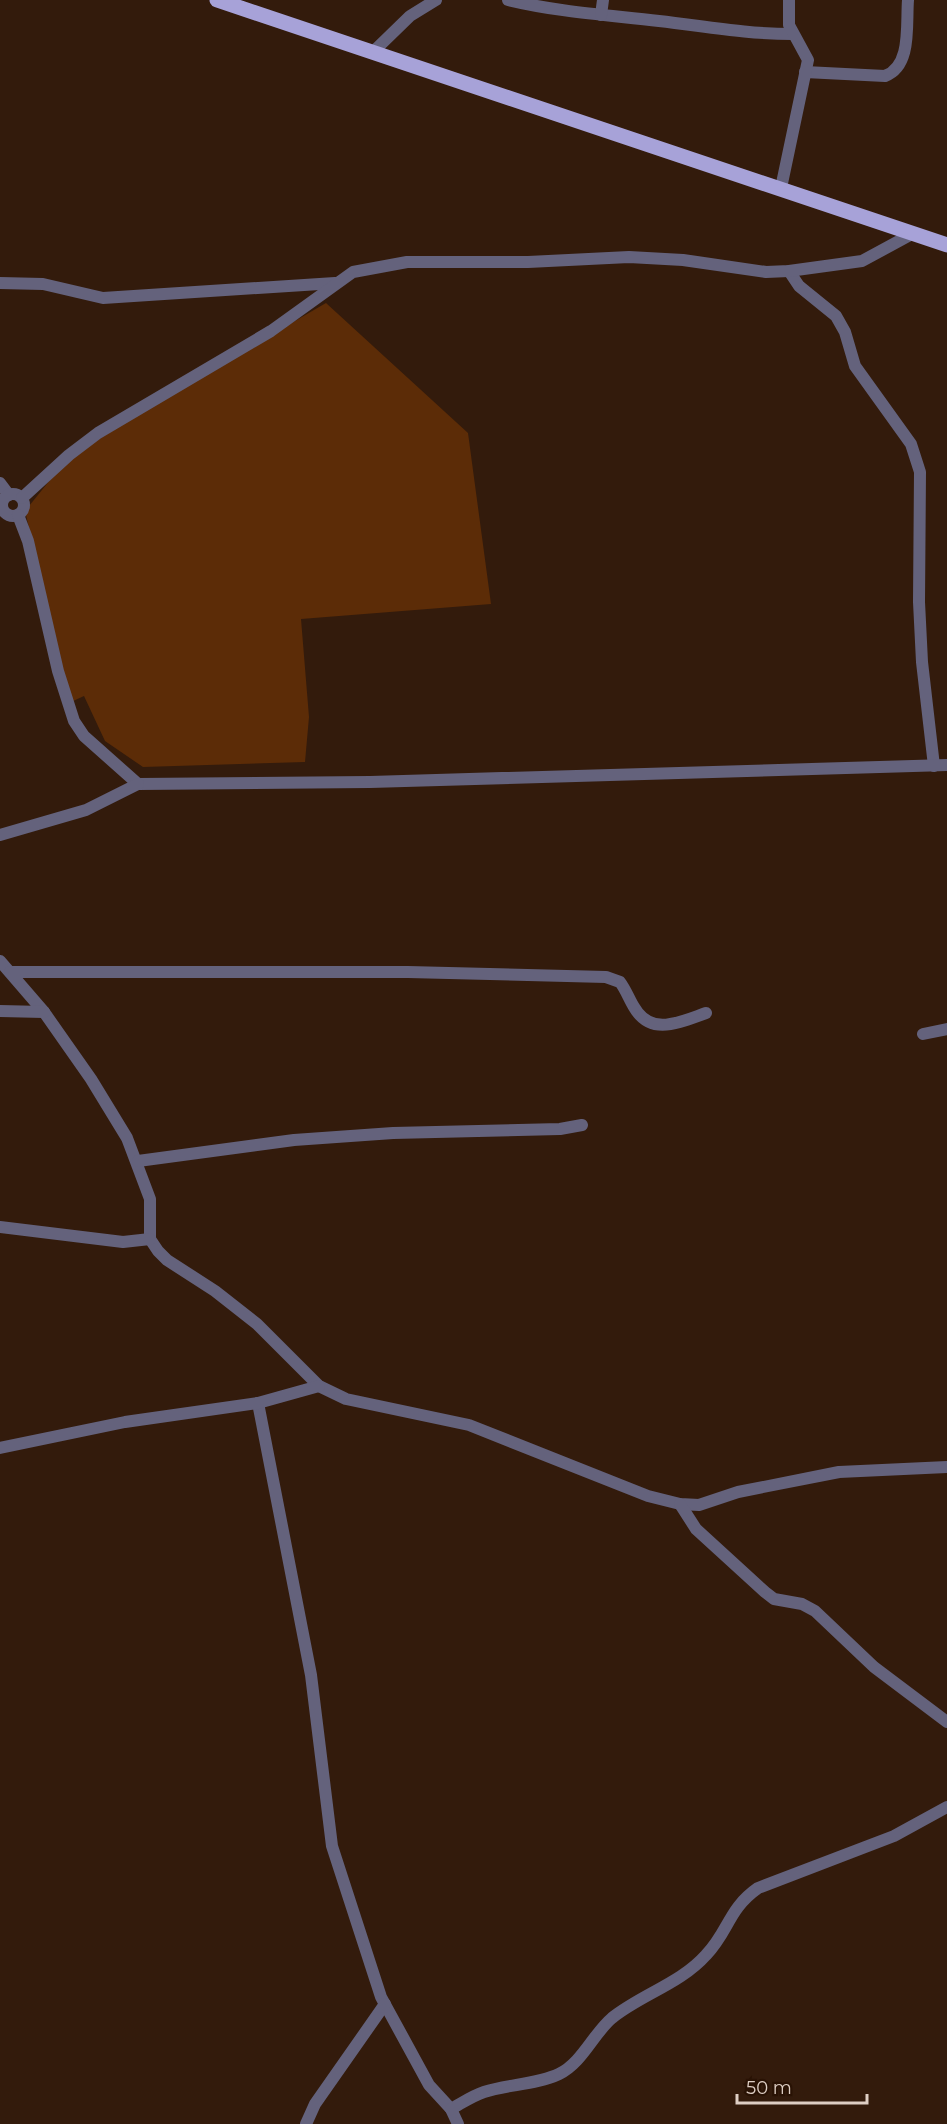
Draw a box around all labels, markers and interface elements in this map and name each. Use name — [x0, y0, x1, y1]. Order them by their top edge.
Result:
scale bar — [737, 2067, 868, 2105]
text: 50 m — [746, 2077, 792, 2099]

